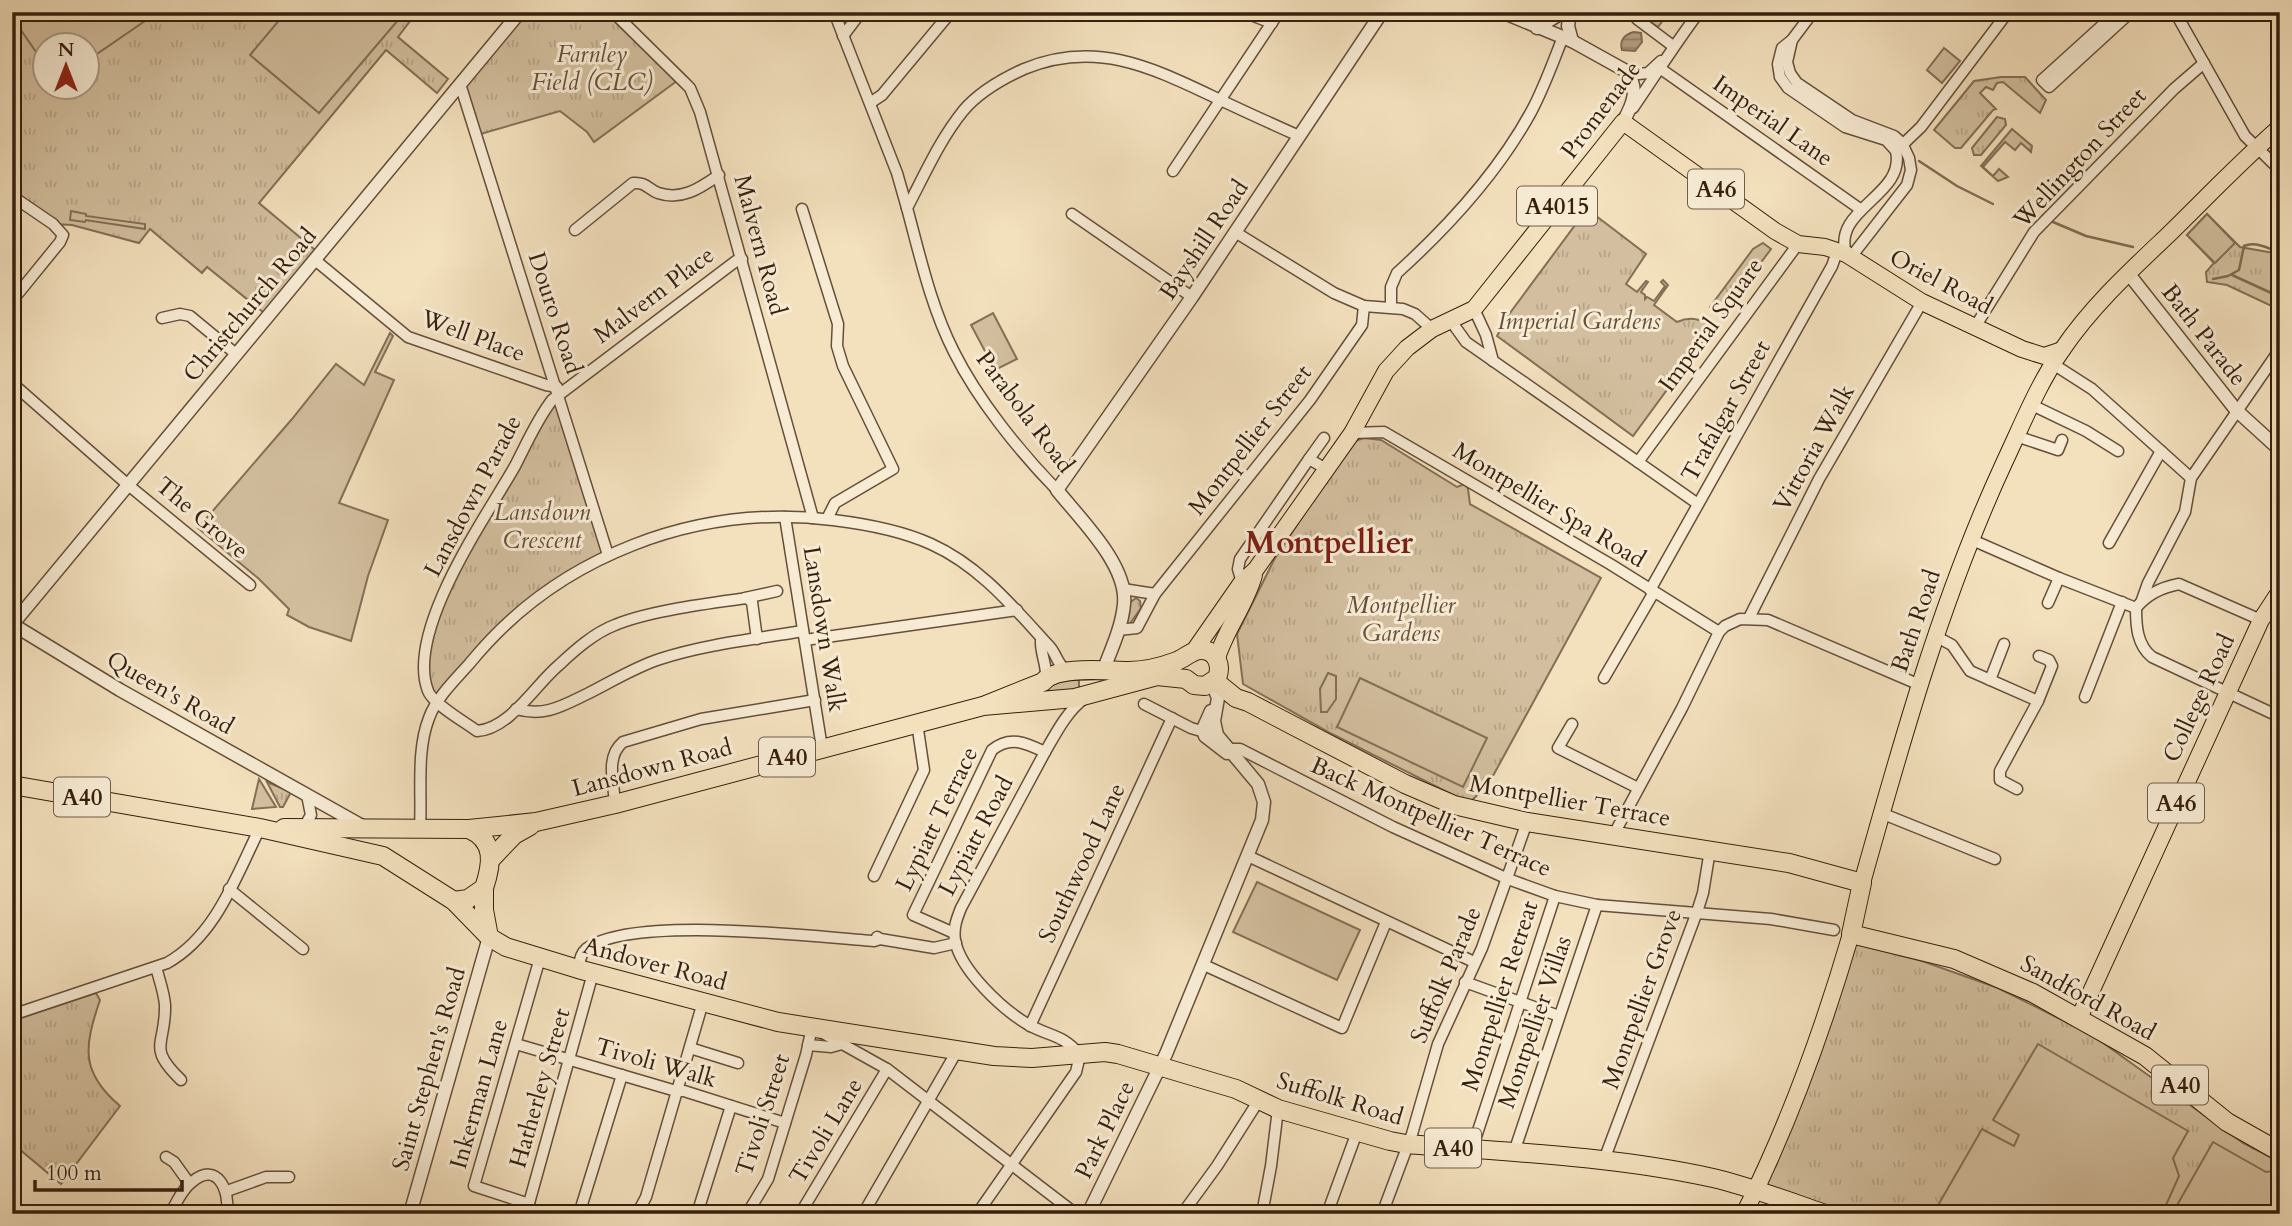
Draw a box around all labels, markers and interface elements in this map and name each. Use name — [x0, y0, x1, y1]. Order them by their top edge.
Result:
north arrow — [32, 32, 102, 102]
text: N — [58, 37, 75, 63]
park label: Farnley Field (CLC) — [531, 38, 653, 99]
street label: Promenade — [1553, 54, 1649, 166]
street label: Imperial Lane — [1706, 67, 1840, 175]
street label: Wellington Street — [2005, 80, 2154, 236]
road number: A46 — [1688, 170, 1744, 208]
street label: Malvern Road — [725, 171, 795, 319]
street label: Bayshill Road — [1152, 173, 1257, 307]
road number: A4015 — [1517, 186, 1597, 226]
street label: Christchurch Road — [176, 221, 324, 389]
street label: Malvern Place — [587, 239, 721, 351]
street label: Oriel Road — [1884, 241, 1999, 323]
street label: Douro Road — [520, 248, 590, 378]
street label: Imperial Square — [1651, 251, 1771, 399]
street label: Bath Parade — [2154, 277, 2254, 393]
street label: Well Place — [415, 302, 530, 370]
park label: Imperial Gardens — [1497, 305, 1661, 338]
street label: Trafalgar Street — [1673, 334, 1779, 488]
street label: Parabola Road — [968, 344, 1082, 480]
street label: Montpellier Street — [1181, 357, 1320, 522]
street label: Vittoria Walk — [1765, 378, 1863, 518]
street label: Lansdown Parade — [416, 409, 530, 583]
street label: Montpellier Spa Road — [1446, 434, 1652, 576]
street label: The Grove — [149, 469, 255, 567]
park label: Lansdown Crescent — [494, 496, 591, 557]
district label: Montpellier — [1245, 521, 1413, 565]
street label: Lansdown Walk — [795, 544, 853, 714]
street label: Bath Road — [1883, 565, 1949, 677]
park label: Montpellier Gardens — [1347, 589, 1457, 650]
street label: College Road — [2155, 628, 2243, 768]
street label: Queen's Road — [100, 643, 240, 743]
street label: Lansdown Road — [568, 731, 736, 805]
road number: A40 — [759, 737, 815, 776]
street label: Lypiatt Terrace — [888, 741, 986, 897]
street label: Back Montpellier Terrace — [1305, 749, 1557, 885]
street label: Montpellier Terrace — [1467, 767, 1673, 835]
street label: Lypiatt Road — [931, 770, 1022, 902]
road number: A40 — [54, 778, 110, 817]
street label: Southwood Lane — [1031, 778, 1133, 948]
road number: A46 — [2148, 783, 2204, 822]
street label: Montpellier Retreat — [1454, 896, 1546, 1095]
street label: Suffolk Parade — [1402, 902, 1490, 1048]
street label: Montpellier Grove — [1594, 904, 1690, 1094]
street label: Andover Road — [580, 929, 731, 999]
street label: Montpellier Villas — [1490, 931, 1580, 1113]
street label: Sandford Road — [2014, 947, 2162, 1049]
street label: Saint Stephen's Road — [384, 963, 474, 1175]
street label: Hatherley Street — [501, 1004, 579, 1172]
street label: Inkerman Lane — [442, 1015, 516, 1173]
street label: Tivoli Walk — [592, 1030, 721, 1096]
street label: Tivoli Street — [728, 1049, 798, 1180]
street label: Suffolk Road — [1273, 1064, 1408, 1134]
road number: A40 — [2152, 1066, 2208, 1104]
street label: Tivoli Lane — [781, 1072, 871, 1190]
street label: Park Place — [1067, 1076, 1143, 1184]
road number: A40 — [1425, 1128, 1481, 1168]
scale bar — [35, 1149, 182, 1193]
text: 100 m — [46, 1159, 102, 1188]

